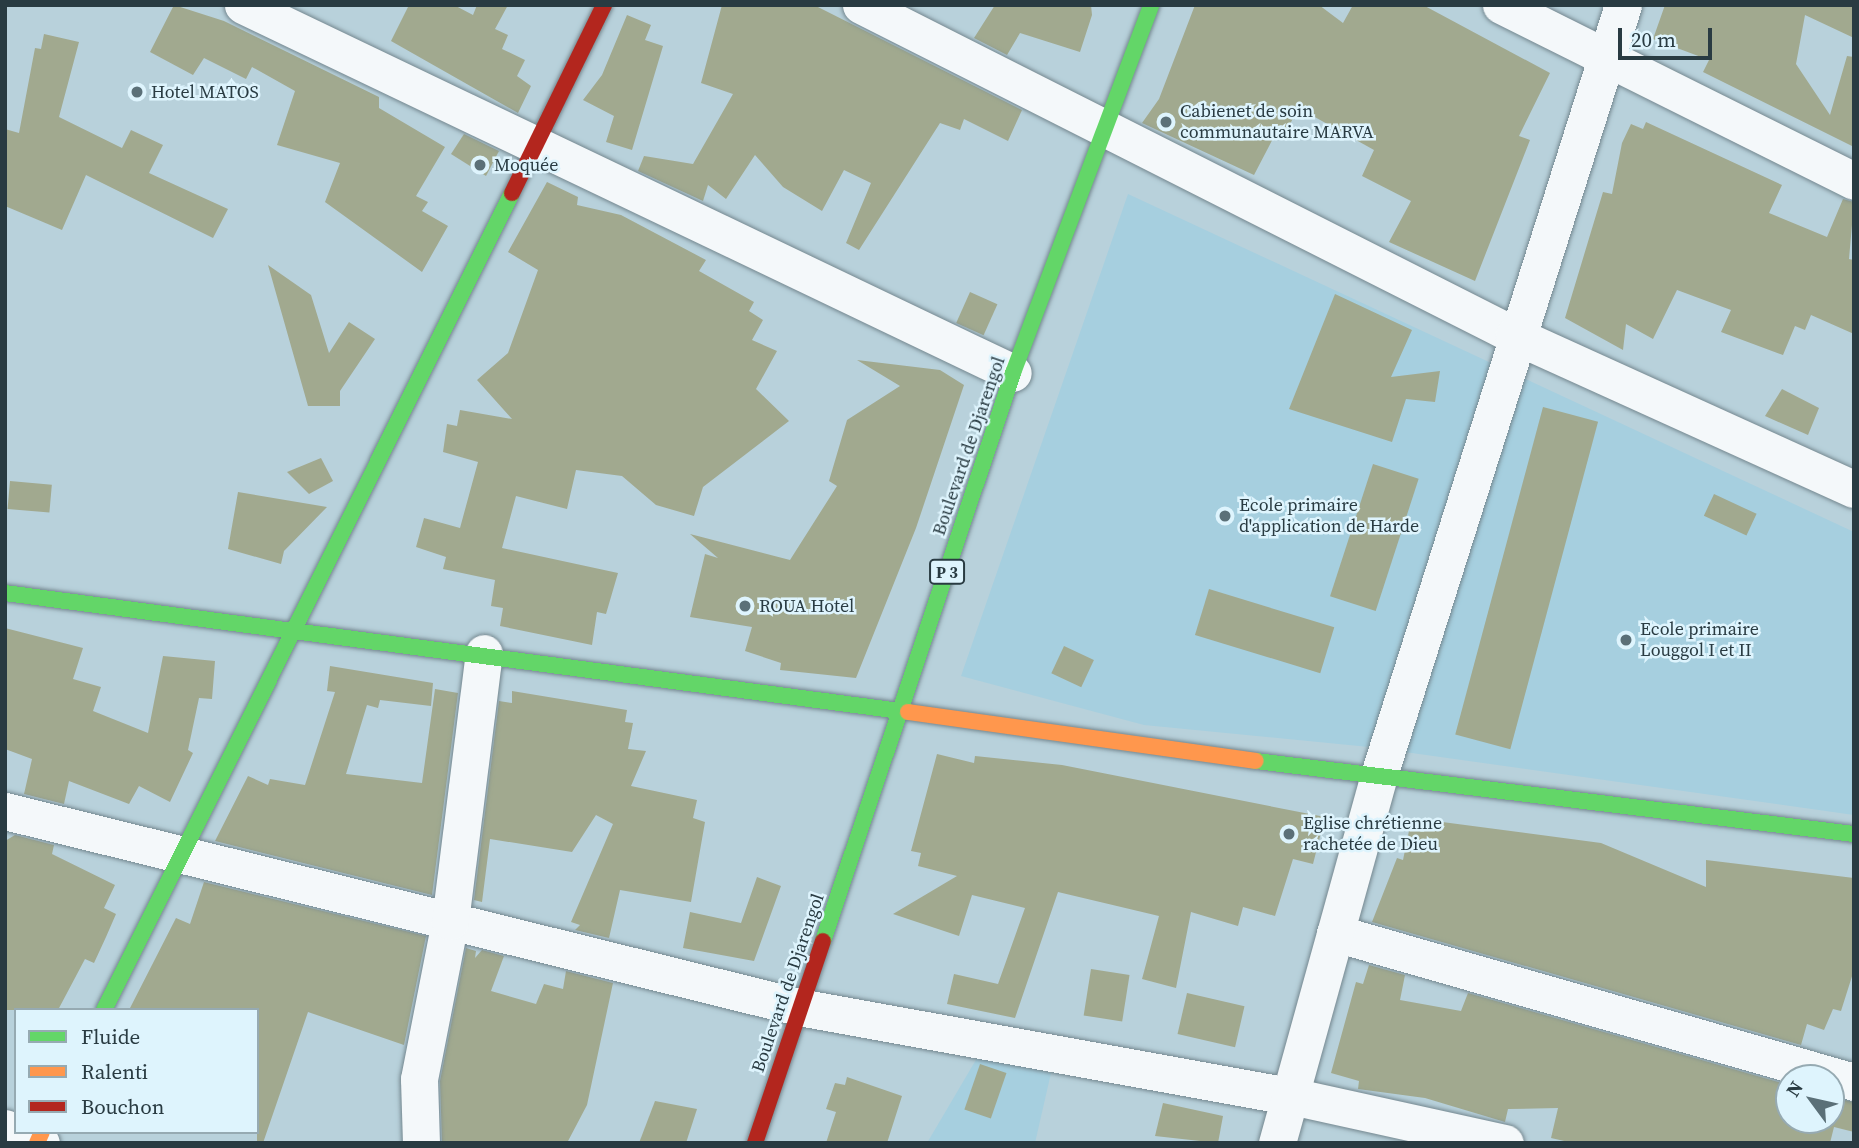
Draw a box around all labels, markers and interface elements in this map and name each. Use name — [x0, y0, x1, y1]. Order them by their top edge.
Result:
scale bar — [1621, 14, 1716, 58]
text: 20 m — [1631, 25, 1676, 54]
place label: Hotel MATOS — [151, 81, 259, 103]
marker: Hotel MATOS — [129, 84, 145, 100]
place label: Cabienet de soin communautaire MARVA — [1180, 101, 1374, 144]
marker: Cabienet de soin communautaire MARVA — [1158, 114, 1174, 130]
place label: Moquée — [494, 154, 558, 176]
marker: Moquée — [472, 157, 488, 173]
street label: Boulevard de Djarengol — [928, 354, 1010, 538]
place label: Ecole primaire d'application de Harde — [1239, 495, 1419, 538]
marker: Ecole primaire d'application de Harde — [1217, 508, 1233, 524]
road number: P 3 — [928, 559, 966, 584]
place label: ROUA Hotel — [759, 595, 854, 617]
marker: ROUA Hotel — [737, 598, 753, 614]
place label: Ecole primaire Louggol I et II — [1640, 619, 1759, 662]
marker: Ecole primaire Louggol I et II — [1618, 632, 1634, 648]
place label: Eglise chrétienne rachetée de Dieu — [1303, 813, 1442, 856]
marker: Eglise chrétienne rachetée de Dieu — [1281, 826, 1297, 842]
street label: Boulevard de Djarengol — [747, 891, 829, 1075]
legend — [14, 1008, 259, 1134]
text: Fluide — [81, 1022, 140, 1051]
text: Ralenti — [81, 1057, 148, 1086]
north arrow — [1775, 1064, 1845, 1134]
text: N — [1779, 1076, 1809, 1102]
text: Bouchon — [81, 1092, 164, 1121]

